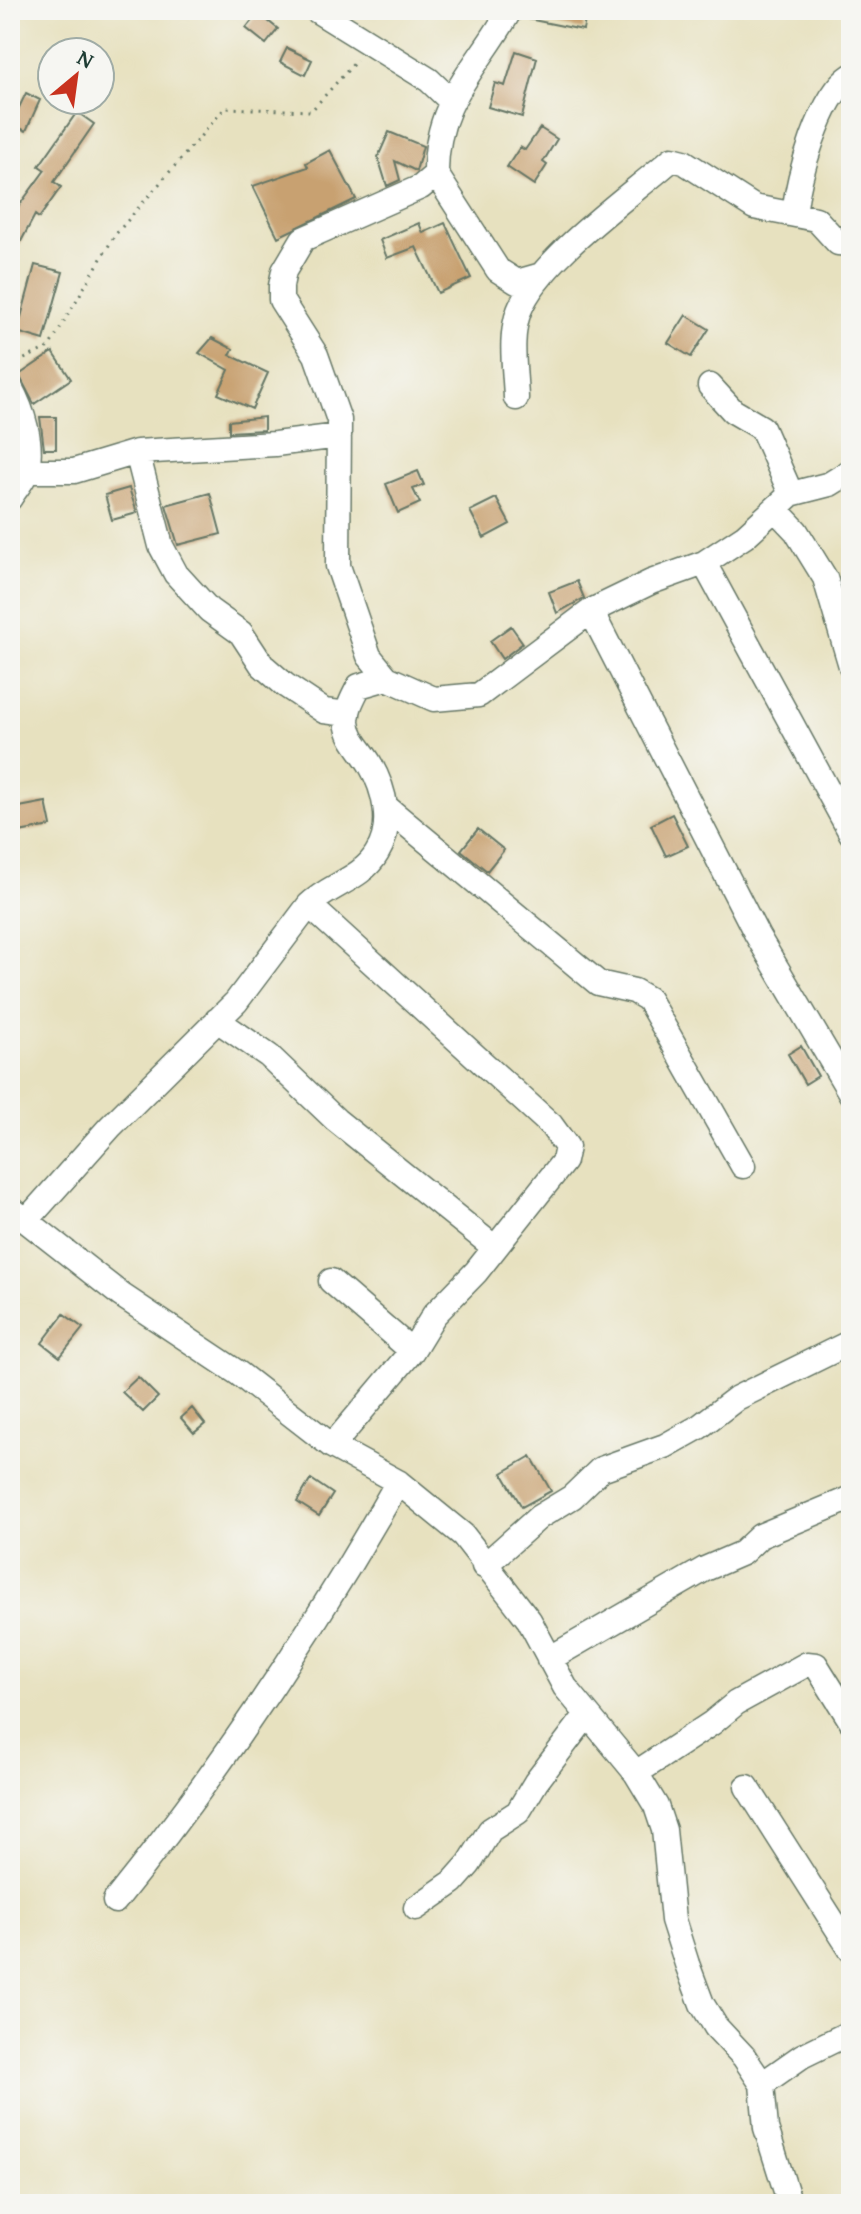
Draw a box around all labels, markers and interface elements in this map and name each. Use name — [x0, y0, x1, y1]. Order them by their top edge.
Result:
north arrow — [36, 36, 116, 116]
text: N — [72, 41, 100, 76]

